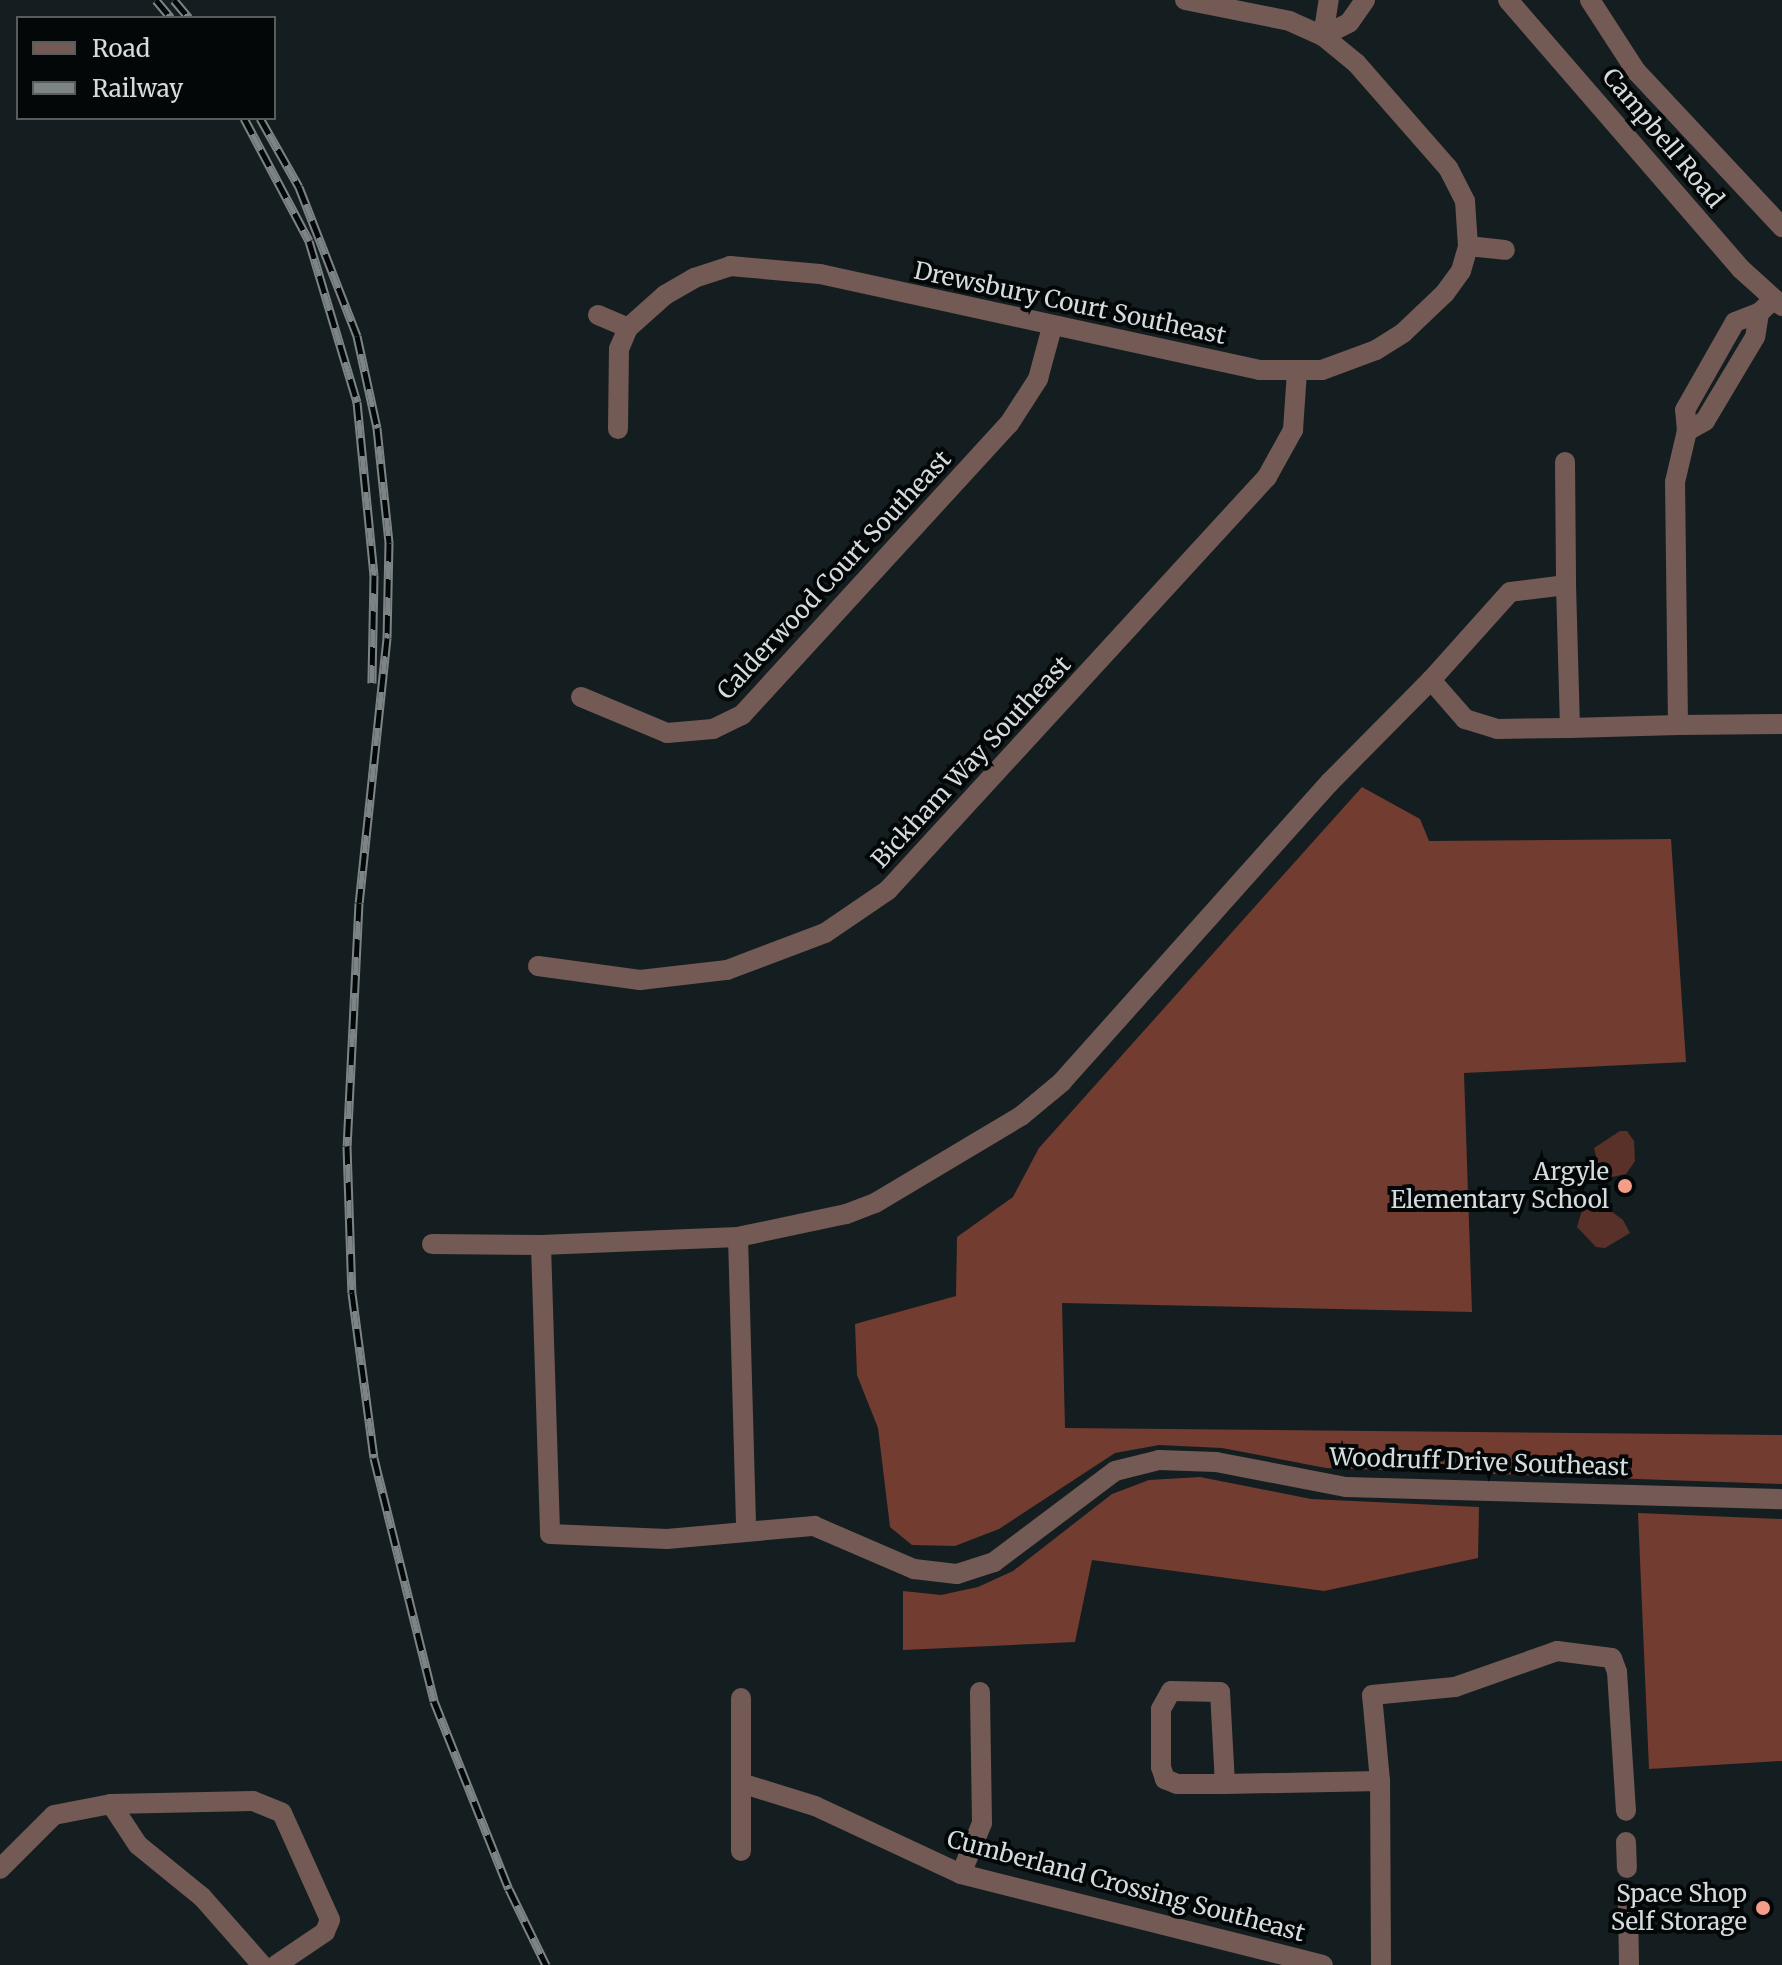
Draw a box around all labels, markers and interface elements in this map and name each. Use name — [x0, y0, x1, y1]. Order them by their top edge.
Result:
legend — [16, 16, 276, 120]
text: Road — [92, 33, 150, 64]
street label: Campbell Road — [1596, 62, 1730, 214]
text: Railway — [92, 73, 183, 104]
street label: Drewsbury Court Southeast — [911, 256, 1229, 350]
street label: Calderwood Court Southeast — [711, 445, 957, 705]
street label: Bickham Way Southeast — [865, 650, 1077, 874]
place label: Argyle Elementary School — [1390, 1158, 1609, 1214]
marker: Argyle Elementary School — [1616, 1177, 1634, 1195]
street label: Woodruff Drive Southeast — [1329, 1442, 1629, 1482]
street label: Cumberland Crossing Southeast — [944, 1824, 1308, 1948]
place label: Space Shop Self Storage — [1611, 1880, 1747, 1936]
marker: Space Shop Self Storage — [1754, 1899, 1772, 1917]

